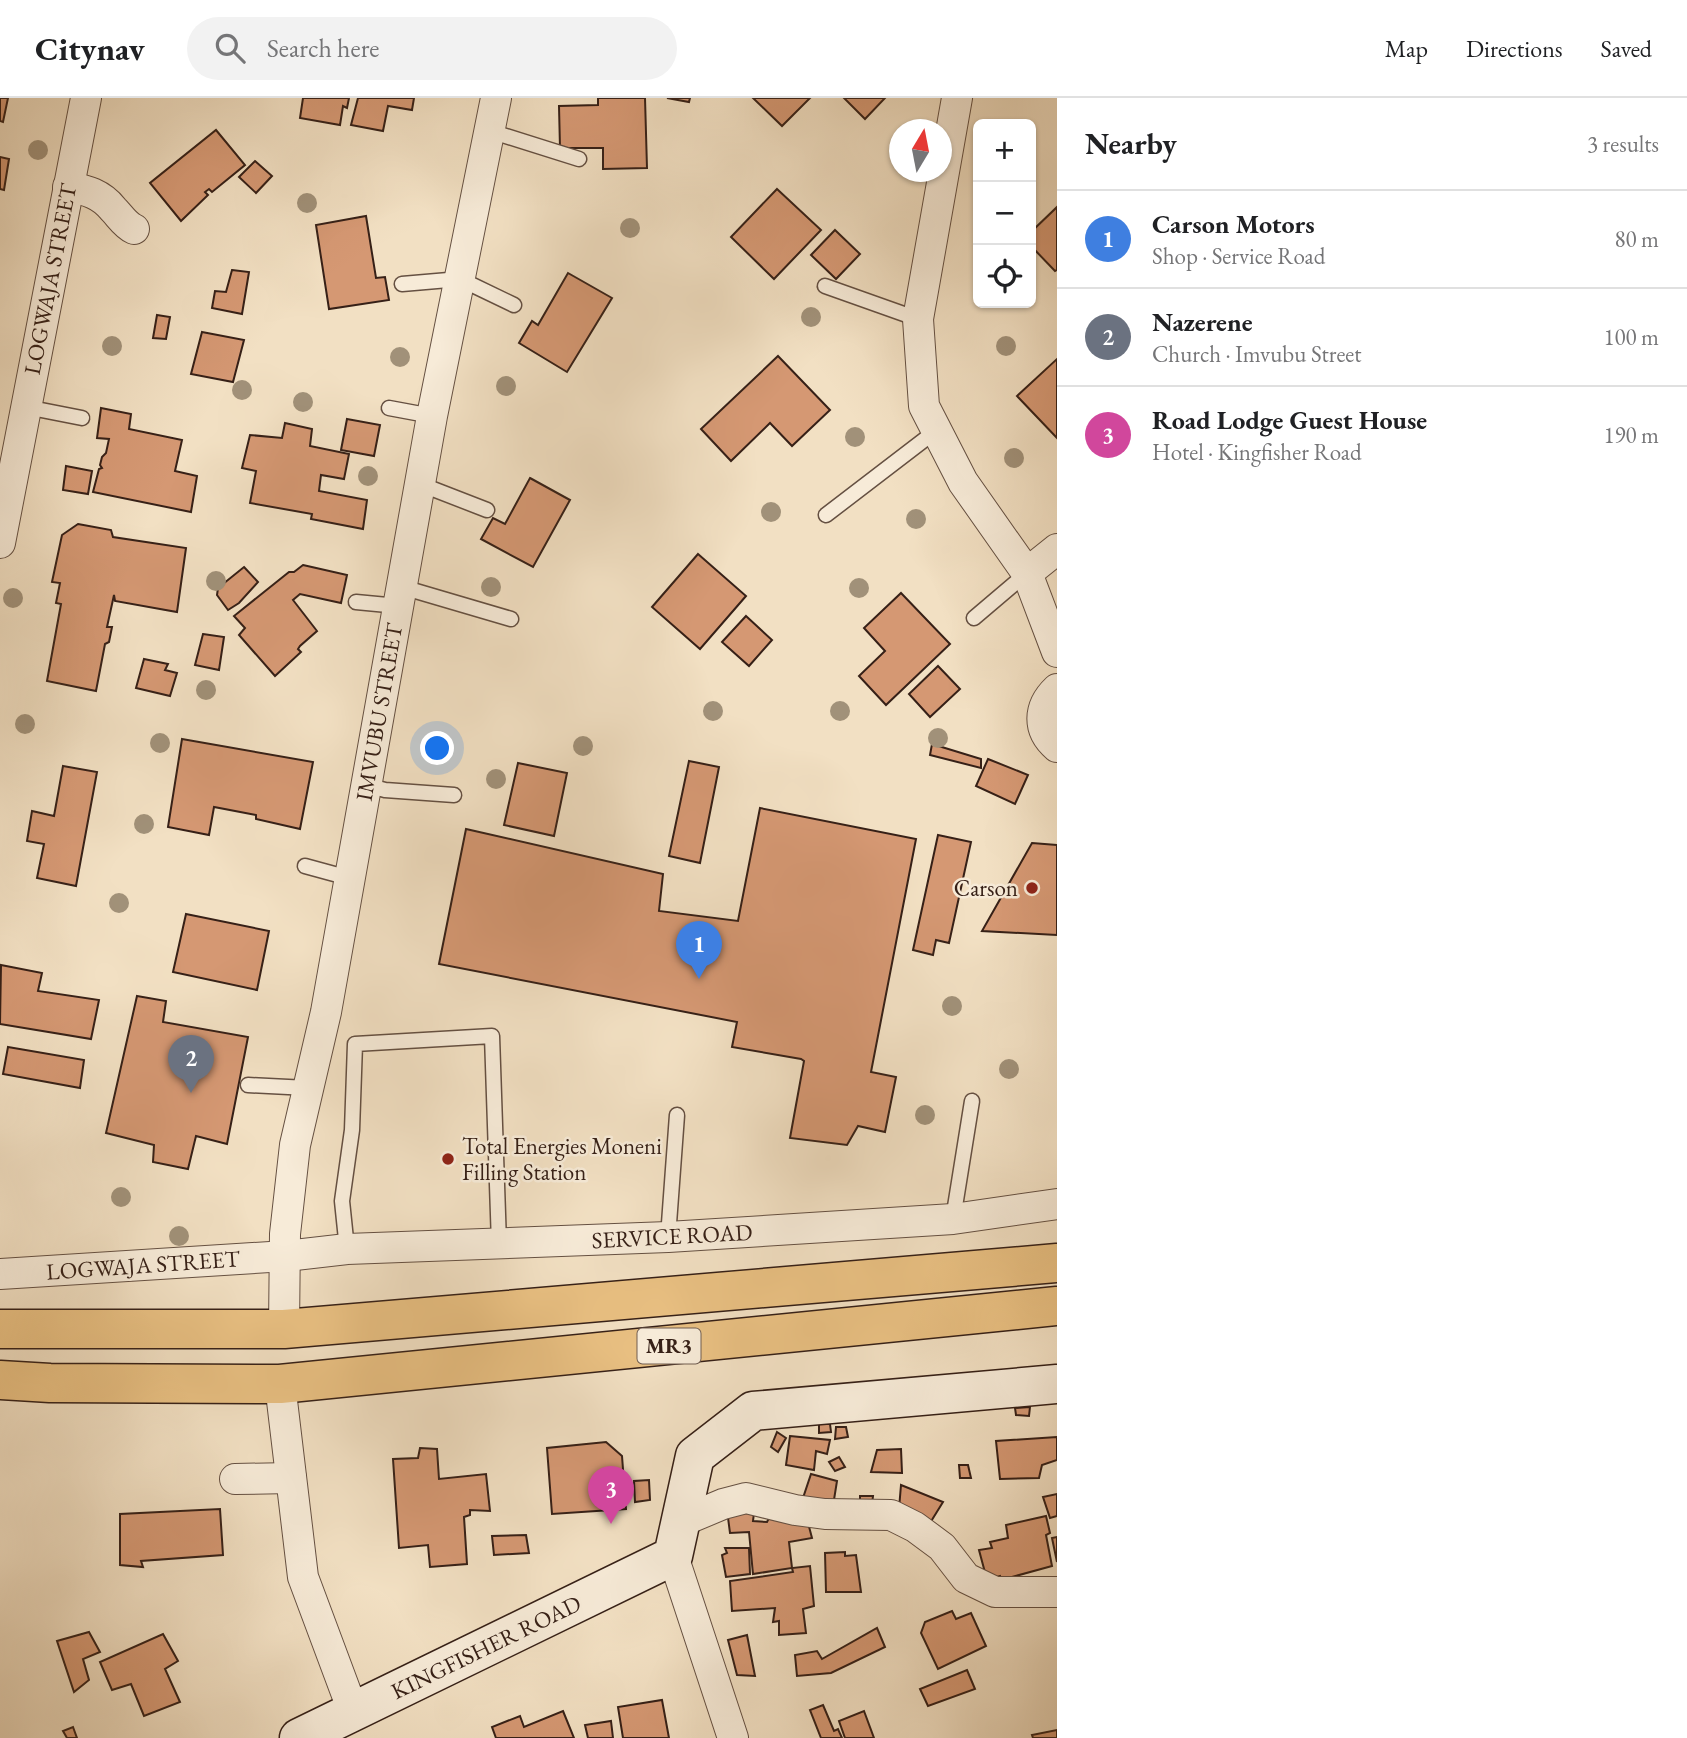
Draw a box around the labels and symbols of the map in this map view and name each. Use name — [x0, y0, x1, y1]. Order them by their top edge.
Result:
north arrow — [889, 119, 952, 182]
street label: LOGWAJA STREET — [17, 180, 83, 377]
street label: IMVUBU STREET — [349, 620, 409, 803]
your location — [420, 731, 454, 765]
place label: Carson — [954, 873, 1018, 903]
marker: Carson — [1024, 880, 1040, 896]
pin: 1 — [676, 921, 722, 979]
pin: 2 — [168, 1035, 214, 1093]
place label: Total Energies Moneni Filling Station — [462, 1131, 662, 1187]
marker: Total Energies Moneni Filling Station — [440, 1151, 456, 1167]
street label: SERVICE ROAD — [591, 1217, 753, 1255]
street label: LOGWAJA STREET — [45, 1243, 241, 1287]
road number: MR3 — [638, 1328, 700, 1364]
pin: 3 — [588, 1466, 634, 1524]
street label: KINGFISHER ROAD — [386, 1588, 586, 1706]

